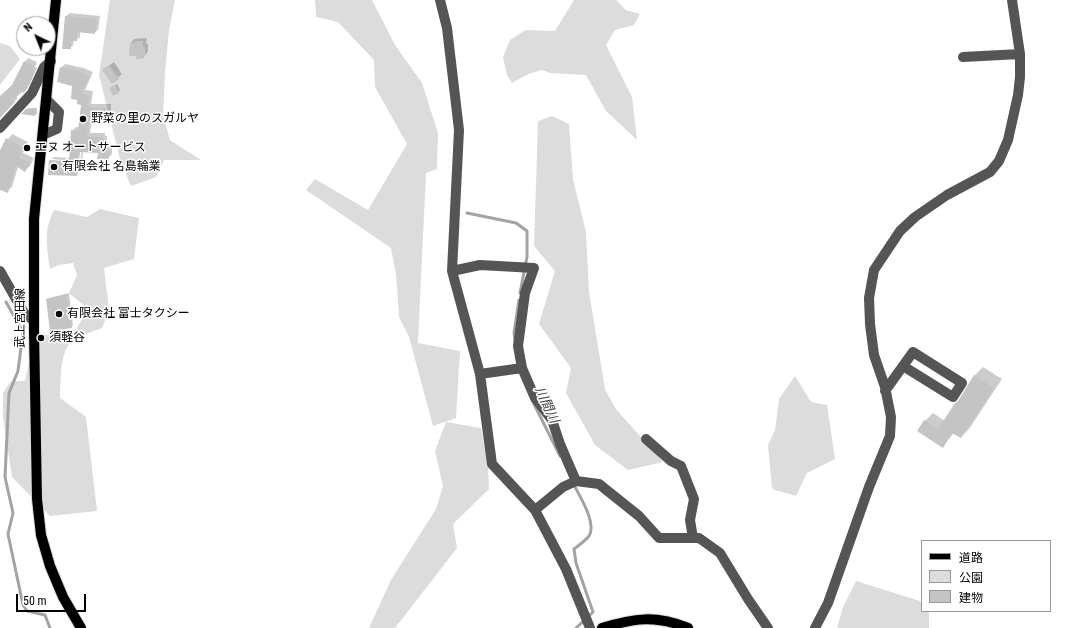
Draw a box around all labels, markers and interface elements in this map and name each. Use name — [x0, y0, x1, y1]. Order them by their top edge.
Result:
north arrow — [16, 16, 56, 56]
text: N — [21, 21, 35, 35]
place label: 野菜の里のスガルヤ — [91, 112, 199, 126]
marker: 野菜の里のスガルヤ — [78, 114, 88, 124]
place label: エヌ オートサービス — [35, 141, 146, 155]
marker: エヌ オートサービス — [22, 143, 32, 153]
place label: 有限会社 名島輪業 — [62, 160, 161, 174]
marker: 有限会社 名島輪業 — [49, 162, 59, 172]
street label: 武上宮田線 — [14, 288, 28, 348]
place label: 有限会社 富士タクシー — [67, 307, 190, 321]
marker: 有限会社 富士タクシー — [54, 309, 64, 319]
place label: 須軽谷 — [49, 331, 85, 345]
marker: 須軽谷 — [36, 333, 46, 343]
water label: 川間川 — [531, 384, 561, 426]
legend — [921, 540, 1051, 612]
text: 道路 — [959, 551, 983, 565]
text: 公園 — [959, 571, 983, 585]
scale bar — [18, 586, 88, 612]
text: 建物 — [959, 591, 983, 605]
text: 50 m — [23, 594, 47, 608]

